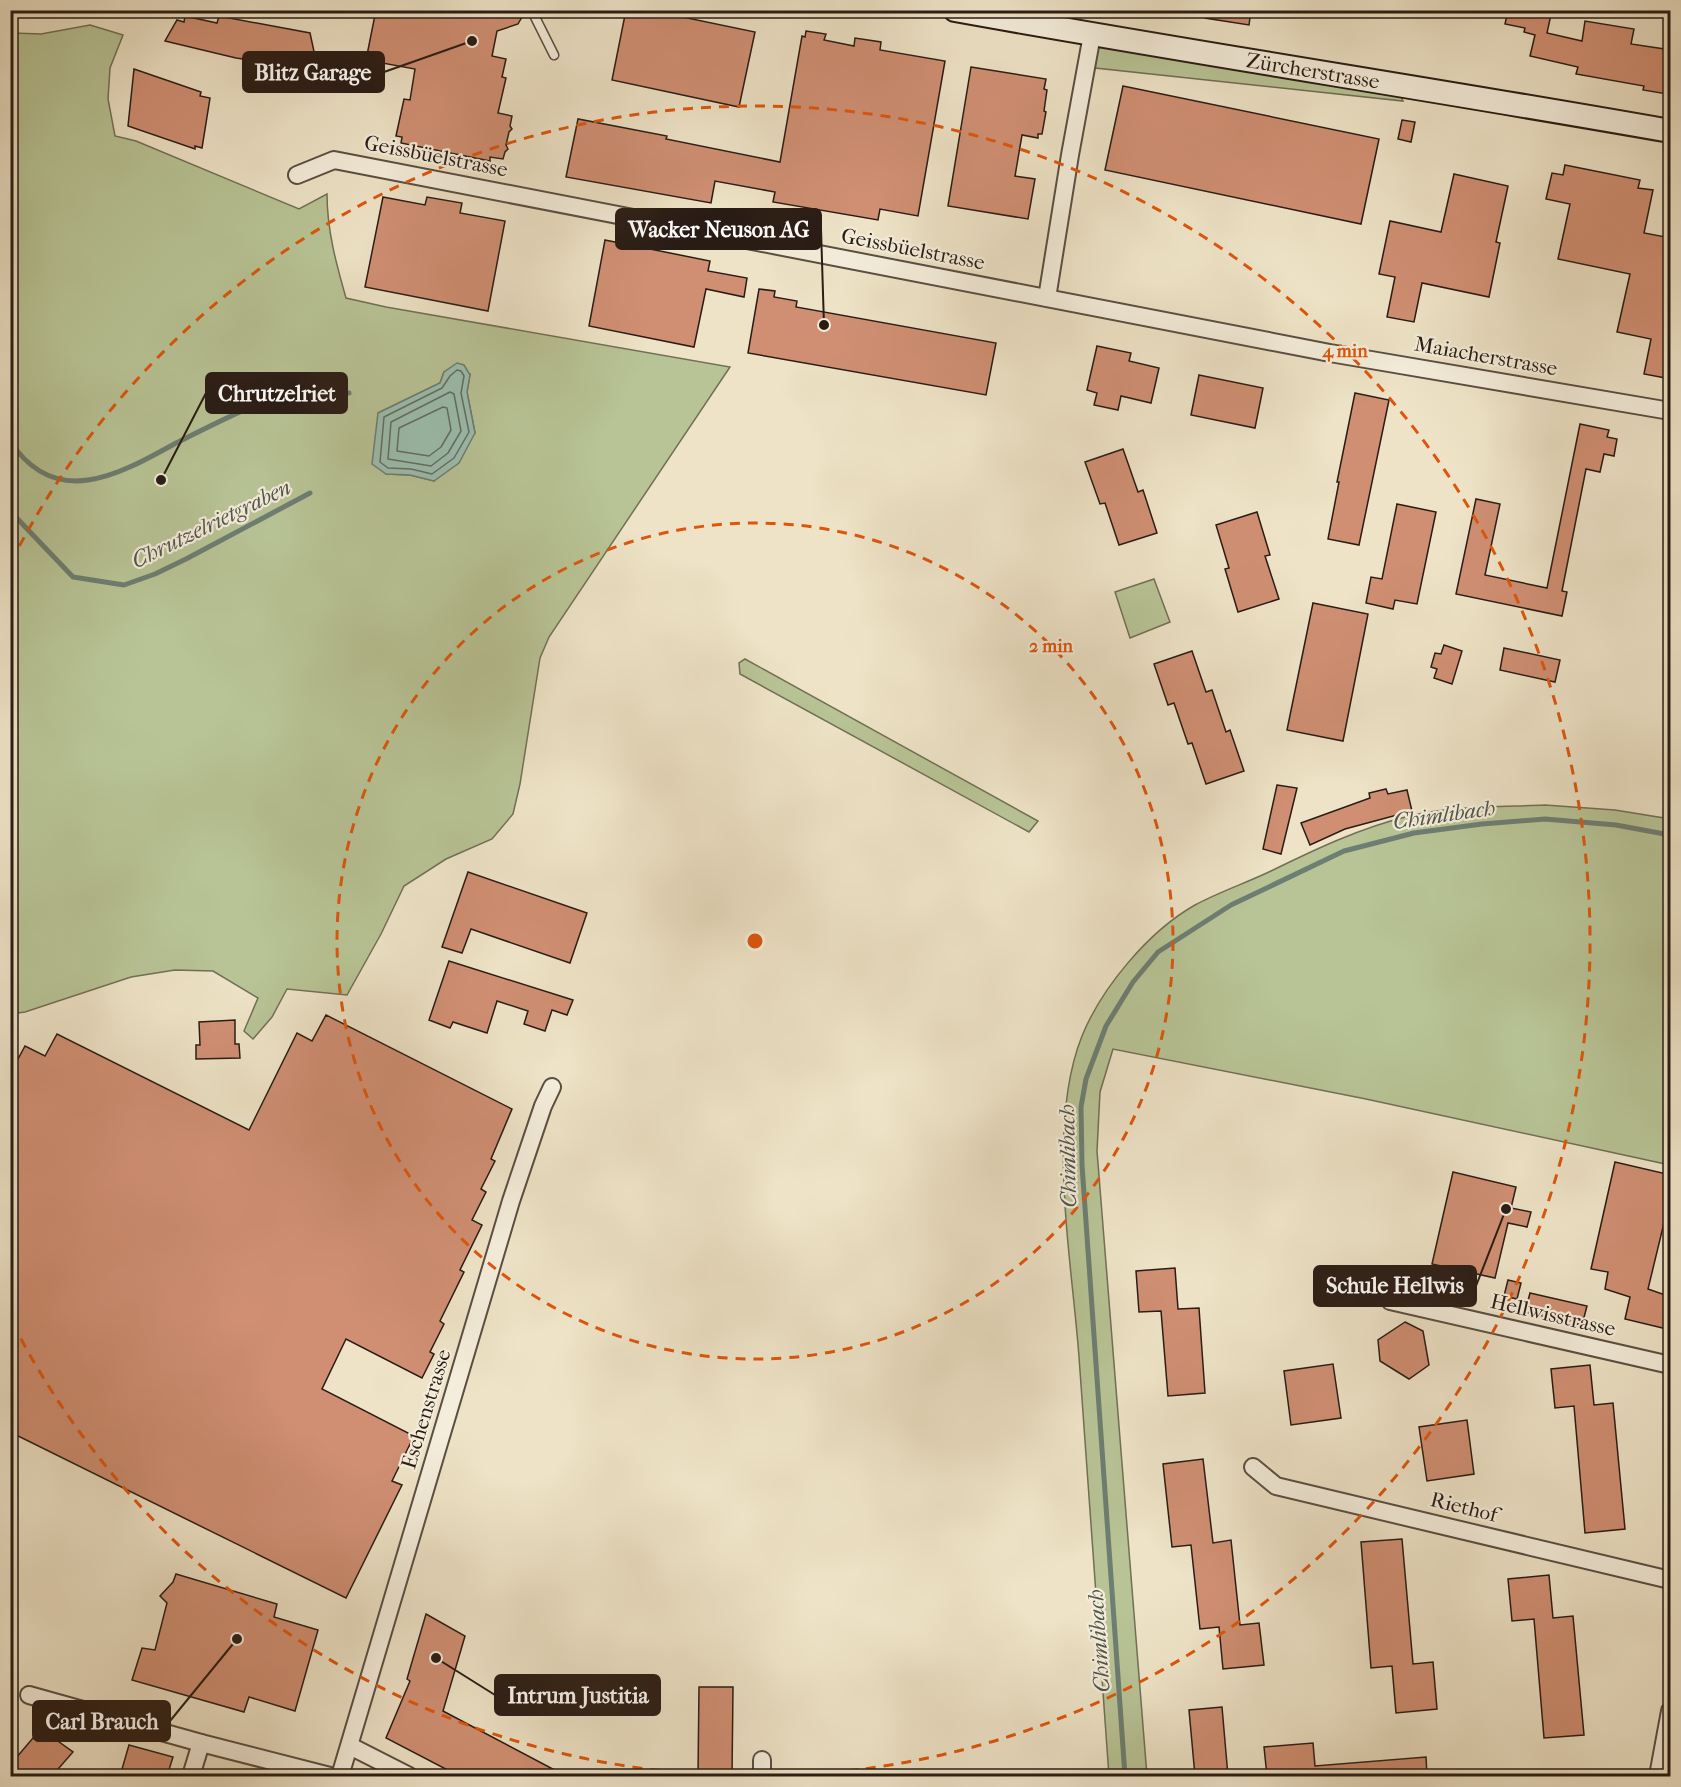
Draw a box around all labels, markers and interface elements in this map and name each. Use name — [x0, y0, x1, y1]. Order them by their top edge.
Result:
street label: Zürcherstrasse — [1244, 48, 1381, 94]
callout: Blitz Garage — [243, 52, 384, 92]
text: Blitz Garage — [255, 60, 372, 86]
street label: Geissbüelstrasse — [362, 130, 510, 182]
callout: Wacker Neuson AG — [616, 209, 821, 249]
text: Wacker Neuson AG — [627, 217, 810, 243]
street label: Geissbüelstrasse — [839, 223, 987, 275]
street label: Maiacherstrasse — [1413, 332, 1559, 380]
text: 4 min — [1321, 341, 1368, 362]
callout: Chrutzelriet — [206, 373, 347, 413]
text: Chrutzelriet — [218, 381, 337, 407]
water label: Chrutzelrietgraben — [127, 474, 295, 574]
text: 2 min — [1029, 636, 1073, 657]
water label: Chimlibach — [1391, 795, 1497, 835]
centre of rings — [745, 931, 765, 951]
water label: Chimlibach — [1054, 1104, 1082, 1208]
callout: Schule Hellwis — [1314, 1266, 1476, 1306]
text: Schule Hellwis — [1326, 1273, 1464, 1299]
street label: Hellwisstrasse — [1488, 1289, 1618, 1341]
street label: Eschenstrasse — [396, 1346, 456, 1472]
street label: Riethof — [1428, 1487, 1504, 1528]
water label: Chimlibach — [1082, 1589, 1116, 1693]
callout: Intrum Justitia — [495, 1675, 660, 1715]
text: Intrum Justitia — [507, 1683, 649, 1709]
callout: Carl Brauch — [33, 1701, 170, 1741]
text: Carl Brauch — [45, 1709, 159, 1735]

